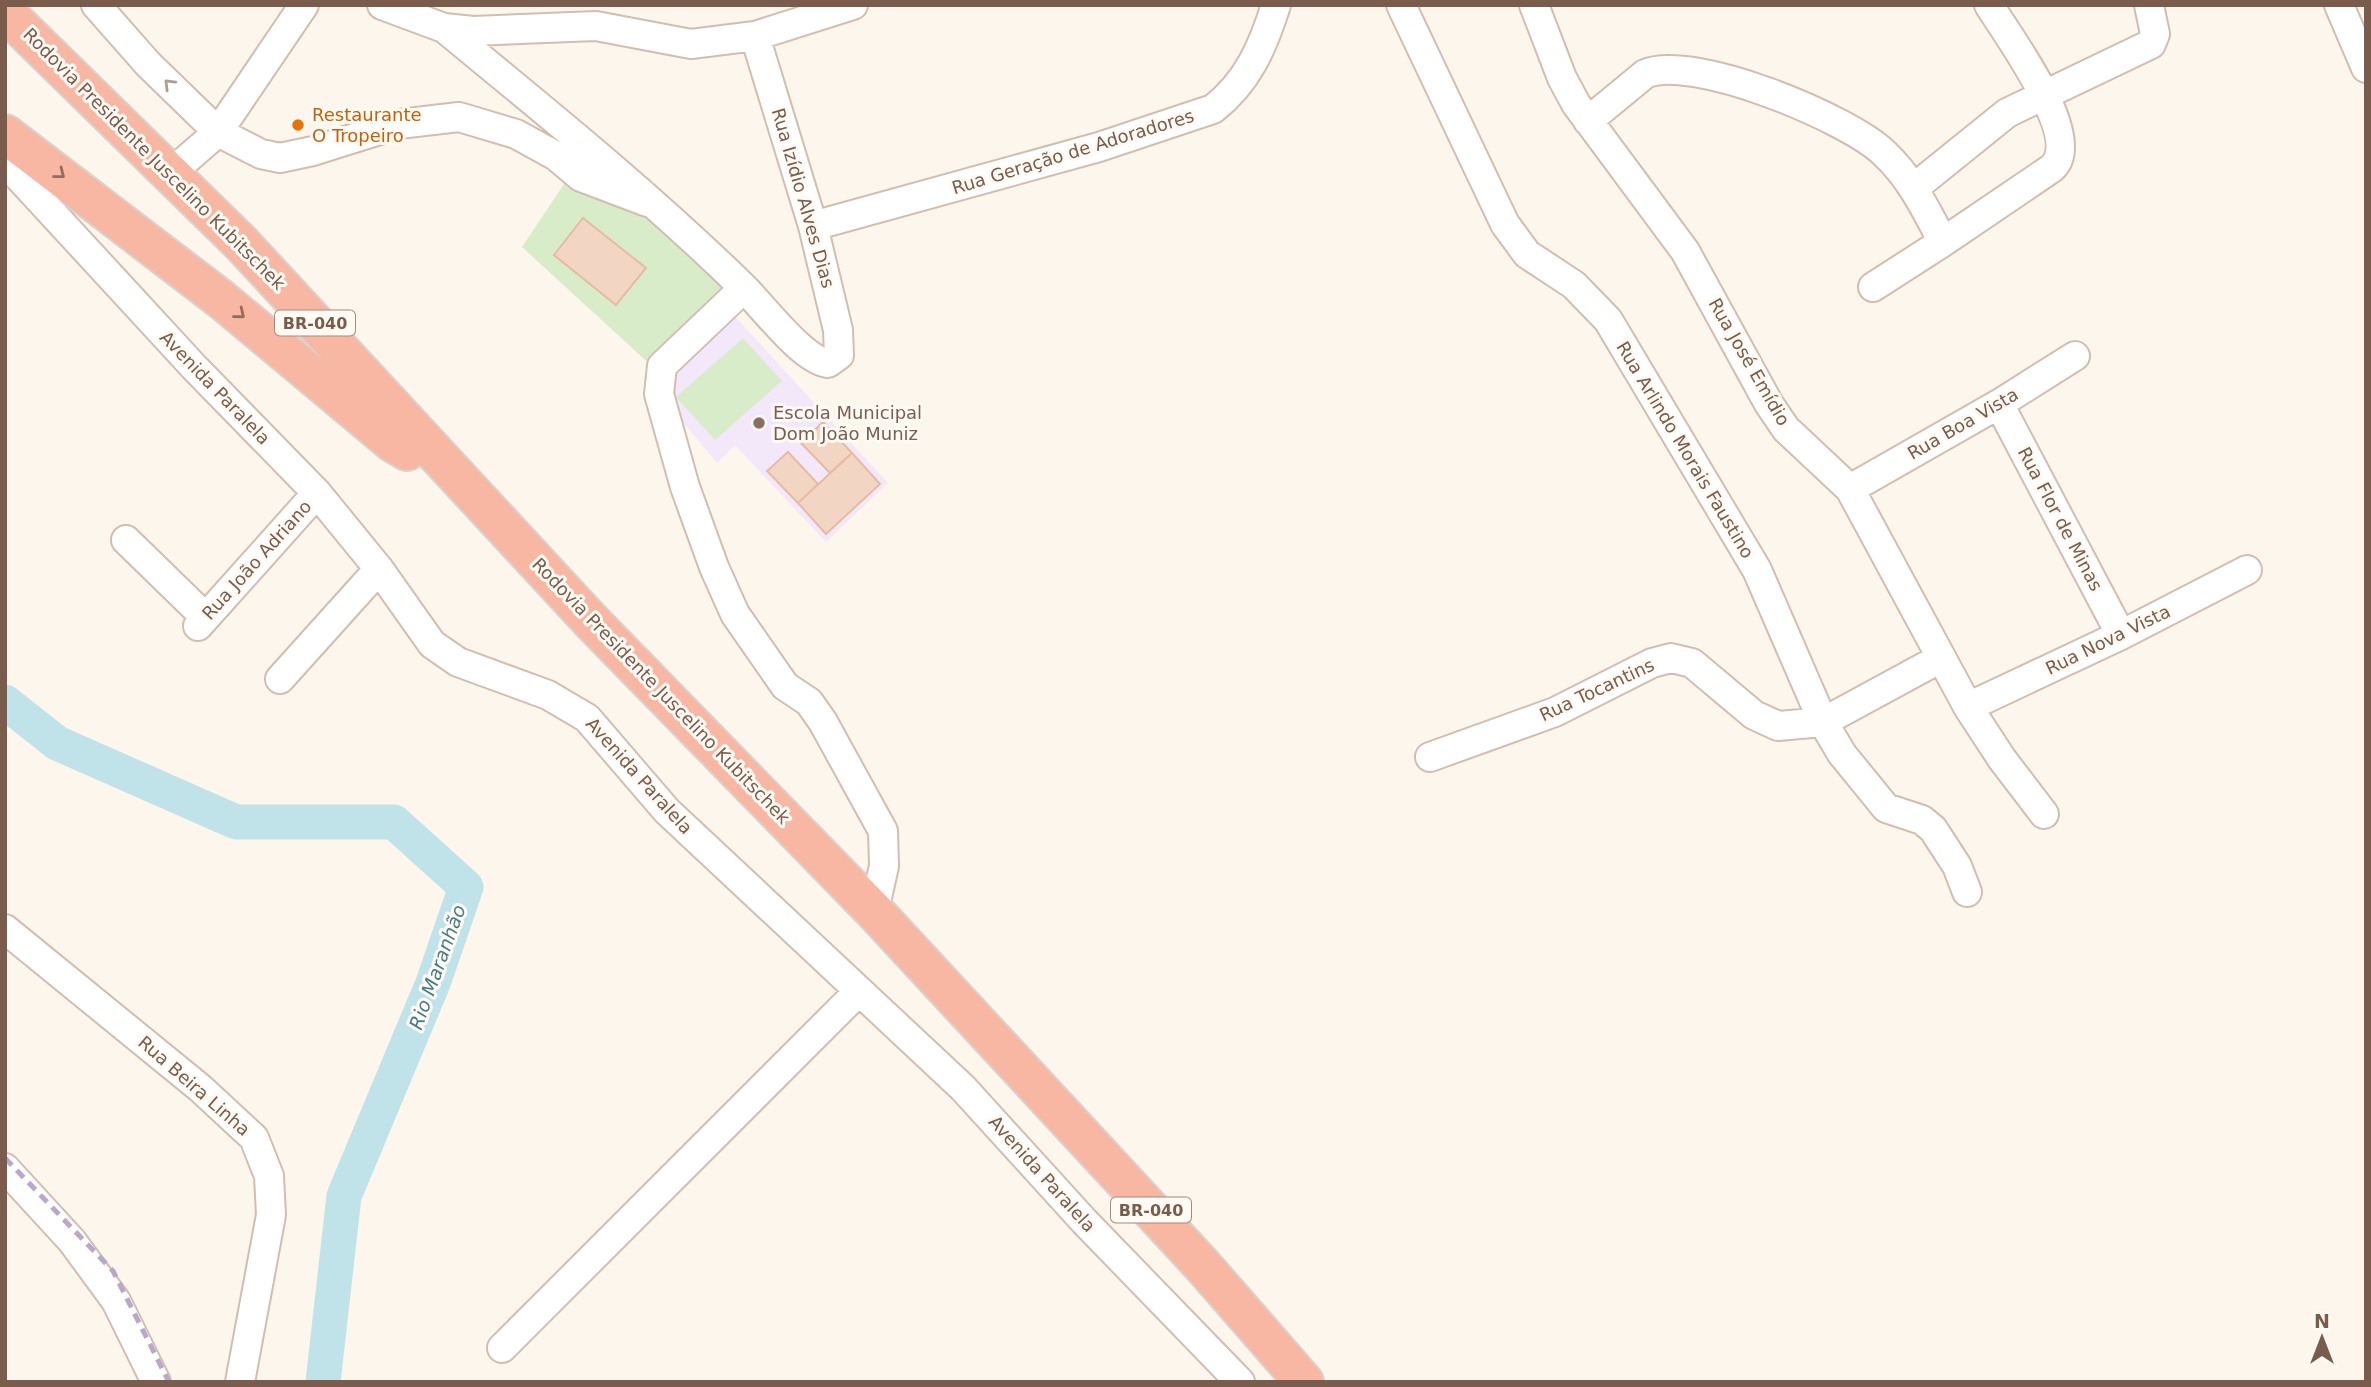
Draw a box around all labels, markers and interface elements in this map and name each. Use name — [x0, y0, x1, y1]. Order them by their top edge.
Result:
street label: Rodovia Presidente Juscelino Kubitschek — [19, 23, 290, 294]
one-way arrow — [164, 80, 177, 93]
place label: Restaurante O Tropeiro — [312, 104, 422, 146]
street label: Rua Izídio Alves Dias — [768, 105, 839, 290]
street label: Rua Geração de Adoradores — [949, 105, 1196, 198]
marker: Restaurante O Tropeiro — [290, 117, 306, 133]
one-way arrow — [52, 166, 65, 178]
street label: Rua José Emídio — [1704, 294, 1794, 429]
one-way arrow — [232, 305, 244, 318]
road number: BR-040 — [275, 310, 355, 336]
street label: Avenida Paralela — [156, 327, 275, 449]
street label: Rua Arlindo Morais Faustino — [1612, 338, 1759, 562]
street label: Rua Boa Vista — [1904, 383, 2022, 464]
place label: Escola Municipal Dom João Muniz — [773, 402, 922, 444]
marker: Escola Municipal Dom João Muniz — [751, 415, 767, 431]
street label: Rua Flor de Minas — [2014, 443, 2107, 594]
street label: Rua João Adriano — [198, 496, 316, 624]
street label: Rodovia Presidente Juscelino Kubitschek — [528, 553, 795, 828]
street label: Rua Nova Vista — [2042, 600, 2174, 679]
street label: Rua Tocantins — [1536, 654, 1657, 725]
street label: Avenida Paralela — [582, 713, 697, 838]
water label: Rio Maranhão — [404, 902, 470, 1032]
street label: Rua Beira Linha — [134, 1031, 255, 1140]
street label: Avenida Paralela — [985, 1111, 1100, 1236]
road number: BR-040 — [1111, 1198, 1191, 1222]
north arrow — [2287, 1303, 2357, 1373]
text: N — [2314, 1310, 2330, 1332]

